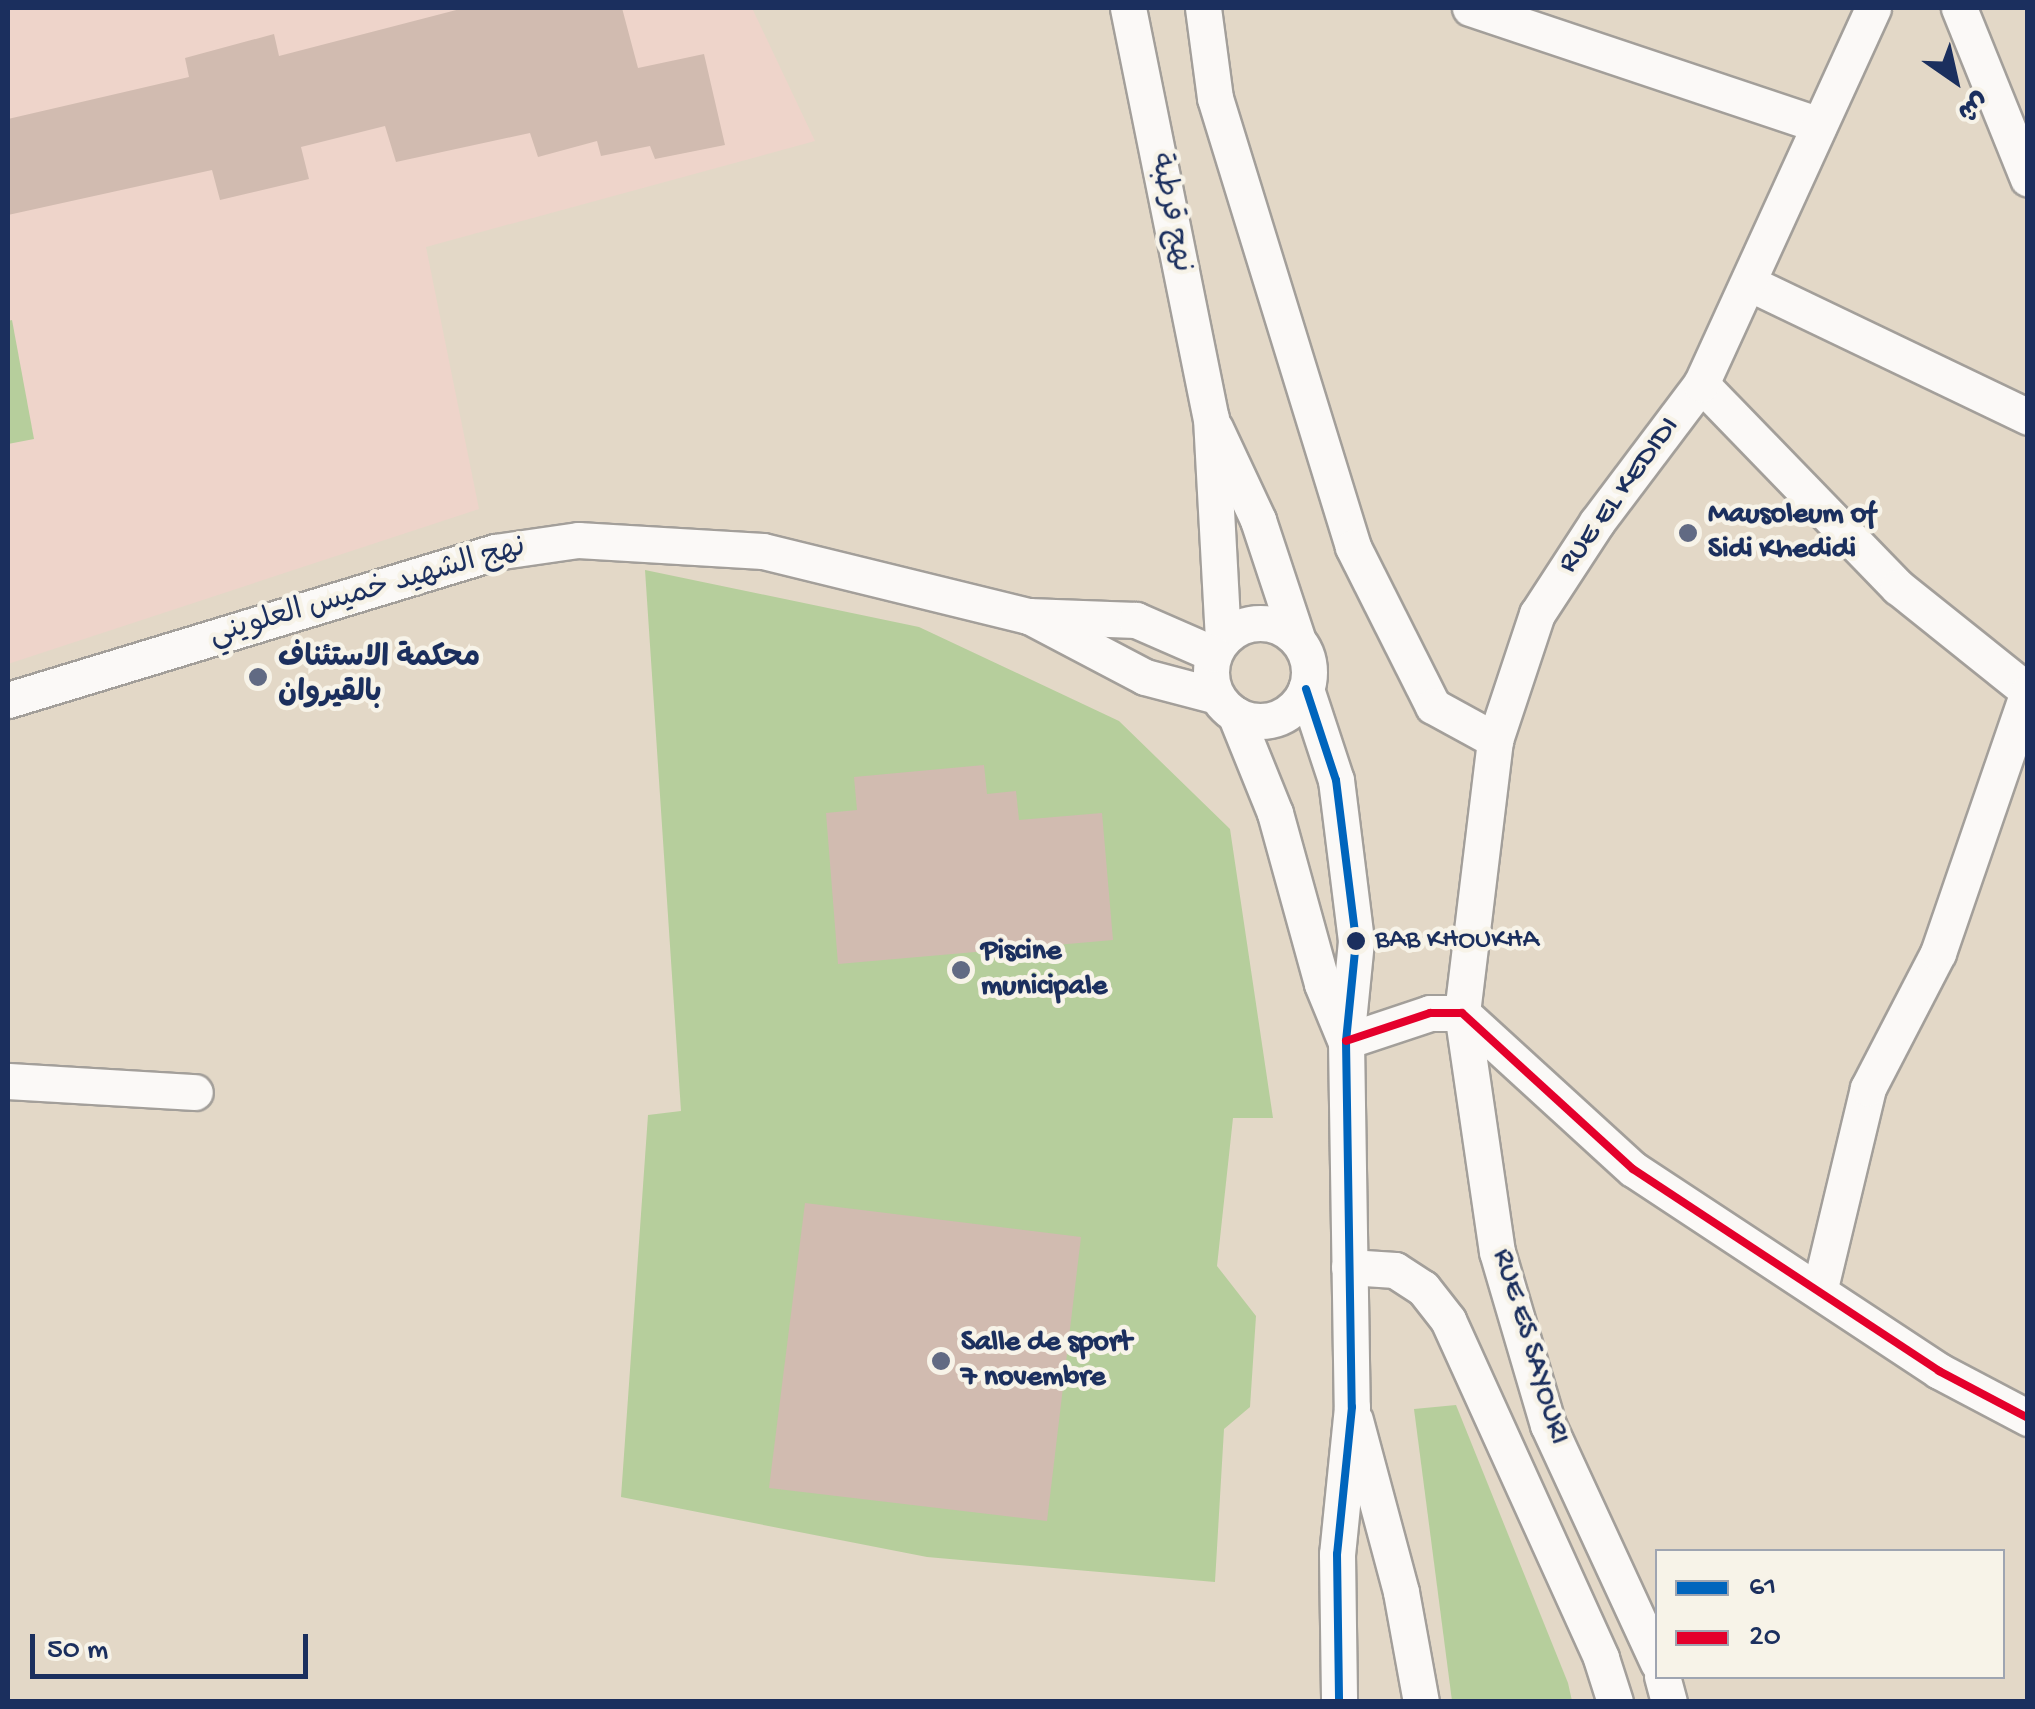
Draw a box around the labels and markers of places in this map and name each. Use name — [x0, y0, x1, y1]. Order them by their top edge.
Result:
place label: Mausoleum of Sidi Khedidi — [1708, 498, 1875, 568]
marker: Mausoleum of Sidi Khedidi — [1677, 522, 1699, 544]
place label: محكمة الاستئناف بالقيروان — [278, 642, 480, 712]
marker: محكمة الاستئناف بالقيروان — [247, 666, 269, 688]
place label: BAB KHOUKHA — [1375, 924, 1539, 958]
marker: BAB KHOUKHA — [1346, 931, 1366, 951]
place label: Piscine municipale — [981, 935, 1107, 1006]
marker: Piscine municipale — [950, 959, 972, 981]
place label: Salle de sport 7 novembre — [961, 1326, 1132, 1396]
marker: Salle de sport 7 novembre — [930, 1350, 952, 1372]

